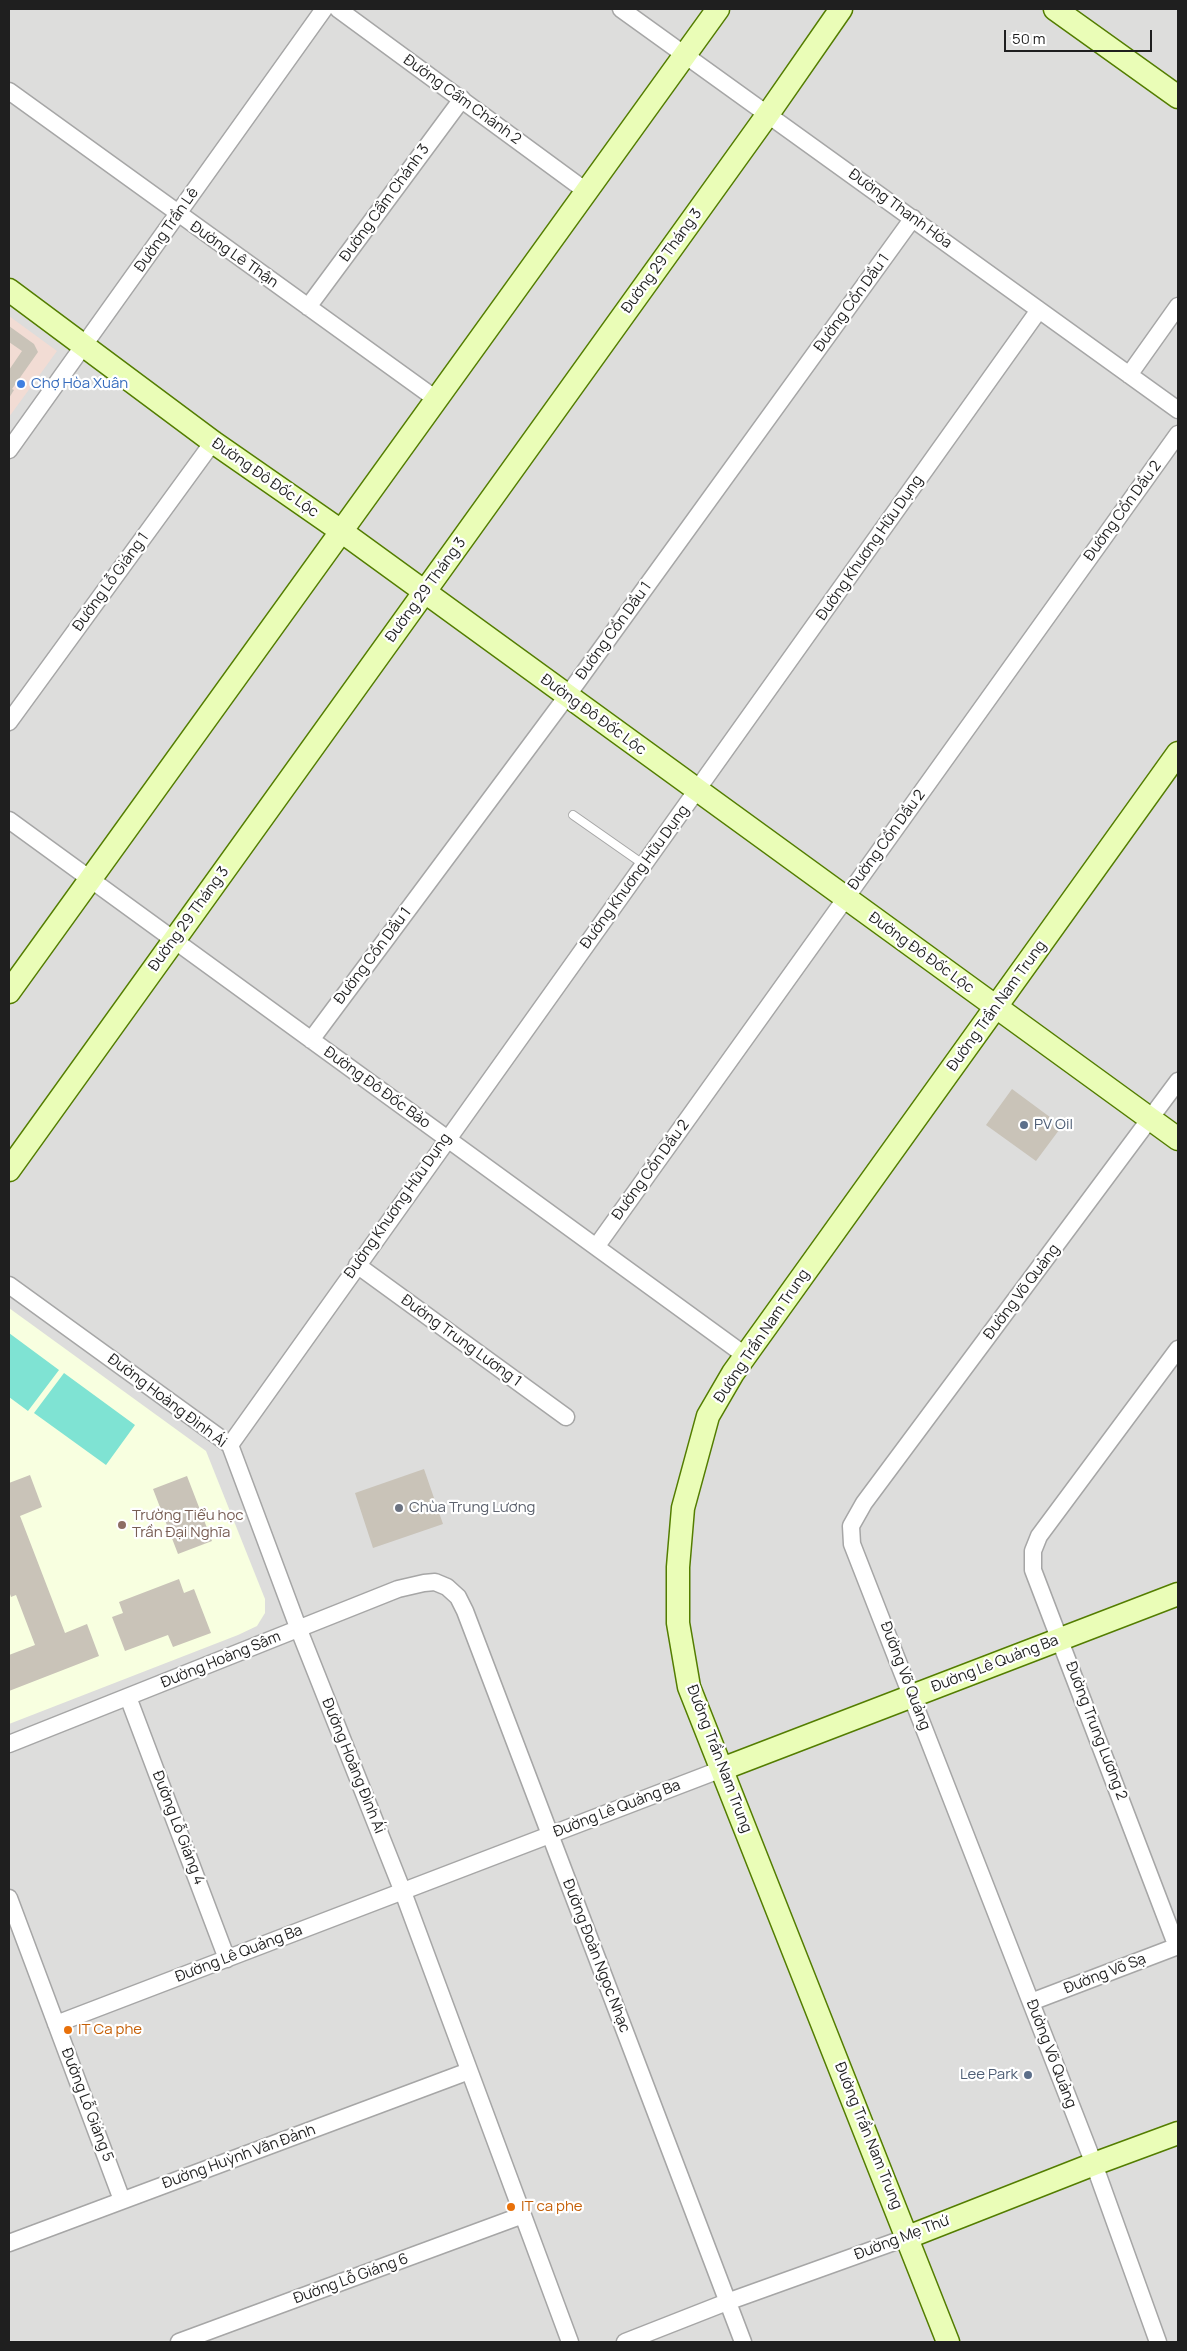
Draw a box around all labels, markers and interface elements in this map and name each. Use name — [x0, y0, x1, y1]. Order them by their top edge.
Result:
scale bar — [1007, 20, 1154, 52]
text: 50 m — [1012, 28, 1046, 49]
street label: Đường Cẩm Chánh 2 — [400, 51, 524, 149]
street label: Đường Cẩm Chánh 3 — [336, 141, 434, 265]
street label: Đường Thanh Hóa — [845, 165, 955, 253]
street label: Đường Trần Lê — [131, 184, 203, 276]
street label: Đường 29 Tháng 3 — [618, 205, 706, 317]
street label: Đường Lê Thận — [187, 218, 281, 292]
street label: Đường Cồn Dầu 1 — [810, 251, 894, 355]
place label: Chợ Hòa Xuân — [31, 375, 128, 393]
marker: Chợ Hòa Xuân — [15, 378, 27, 390]
street label: Đường Đô Đốc Lộc — [208, 435, 322, 521]
street label: Đường Cồn Dầu 2 — [1081, 457, 1165, 565]
street label: Đường Khương Hữu Dụng — [813, 472, 927, 624]
street label: Đường Lỗ Giáng 1 — [69, 529, 153, 635]
street label: Đường 29 Tháng 3 — [382, 534, 470, 646]
street label: Đường Cồn Dầu 1 — [572, 579, 656, 683]
street label: Đường Đô Đốc Lộc — [537, 671, 649, 759]
street label: Đường Cồn Dầu 2 — [845, 786, 929, 894]
street label: Đường Khương Hữu Dụng — [577, 802, 693, 952]
street label: Đường 29 Tháng 3 — [145, 863, 233, 975]
street label: Đường Cồn Dầu 1 — [331, 904, 415, 1008]
street label: Đường Đô Đốc Lộc — [865, 909, 977, 997]
street label: Đường Trần Nam Trung — [944, 937, 1050, 1075]
street label: Đường Đô Đốc Bảo — [320, 1043, 434, 1133]
street label: Đường Cồn Dầu 2 — [609, 1116, 693, 1224]
place label: PV Oil — [1034, 1116, 1073, 1134]
marker: PV Oil — [1018, 1119, 1030, 1131]
street label: Đường Khương Hữu Dụng — [341, 1130, 455, 1282]
street label: Đường Võ Quảng — [980, 1241, 1064, 1343]
street label: Đường Trần Nam Trung — [711, 1266, 813, 1406]
street label: Đường Trung Lương 1 — [397, 1291, 525, 1391]
street label: Đường Hoàng Đình Ái — [104, 1350, 230, 1452]
place label: Chùa Trung Lương — [409, 1499, 535, 1517]
marker: Chùa Trung Lương — [393, 1502, 405, 1514]
place label: Trường Tiểu học Trần Đại Nghĩa — [132, 1507, 244, 1542]
marker: Trường Tiểu học Trần Đại Nghĩa — [116, 1519, 128, 1531]
street label: Đường Võ Quảng — [876, 1619, 934, 1733]
street label: Đường Hoàng Sâm — [159, 1628, 283, 1692]
street label: Đường Lê Quảng Ba — [929, 1631, 1061, 1697]
street label: Đường Trung Lương 2 — [1061, 1659, 1131, 1803]
street label: Đường Trần Nam Trung — [682, 1682, 756, 1836]
street label: Đường Hoàng Đình Ái — [318, 1696, 388, 1836]
street label: Đường Lỗ Giáng 4 — [148, 1769, 208, 1887]
street label: Đường Lê Quảng Ba — [551, 1776, 683, 1842]
street label: Đường Đoàn Ngọc Nhạc — [558, 1877, 634, 2035]
street label: Đường Lê Quảng Ba — [173, 1921, 305, 1987]
street label: Đường Võ Sạ — [1061, 1950, 1149, 1998]
street label: Đường Võ Quảng — [1022, 1997, 1080, 2111]
place label: IT Ca phe — [78, 2021, 142, 2039]
marker: IT Ca phe — [62, 2024, 74, 2036]
street label: Đường Lỗ Giáng 5 — [57, 2046, 117, 2164]
street label: Đường Trần Nam Trung — [830, 2060, 906, 2212]
place label: Lee Park — [960, 2066, 1018, 2084]
marker: Lee Park — [1022, 2069, 1034, 2081]
street label: Đường Huỳnh Văn Đảnh — [160, 2121, 318, 2193]
place label: IT ca phe — [521, 2198, 583, 2216]
marker: IT ca phe — [505, 2201, 517, 2213]
street label: Đường Mẹ Thứ — [852, 2212, 952, 2264]
street label: Đường Lỗ Giáng 6 — [291, 2250, 411, 2308]

